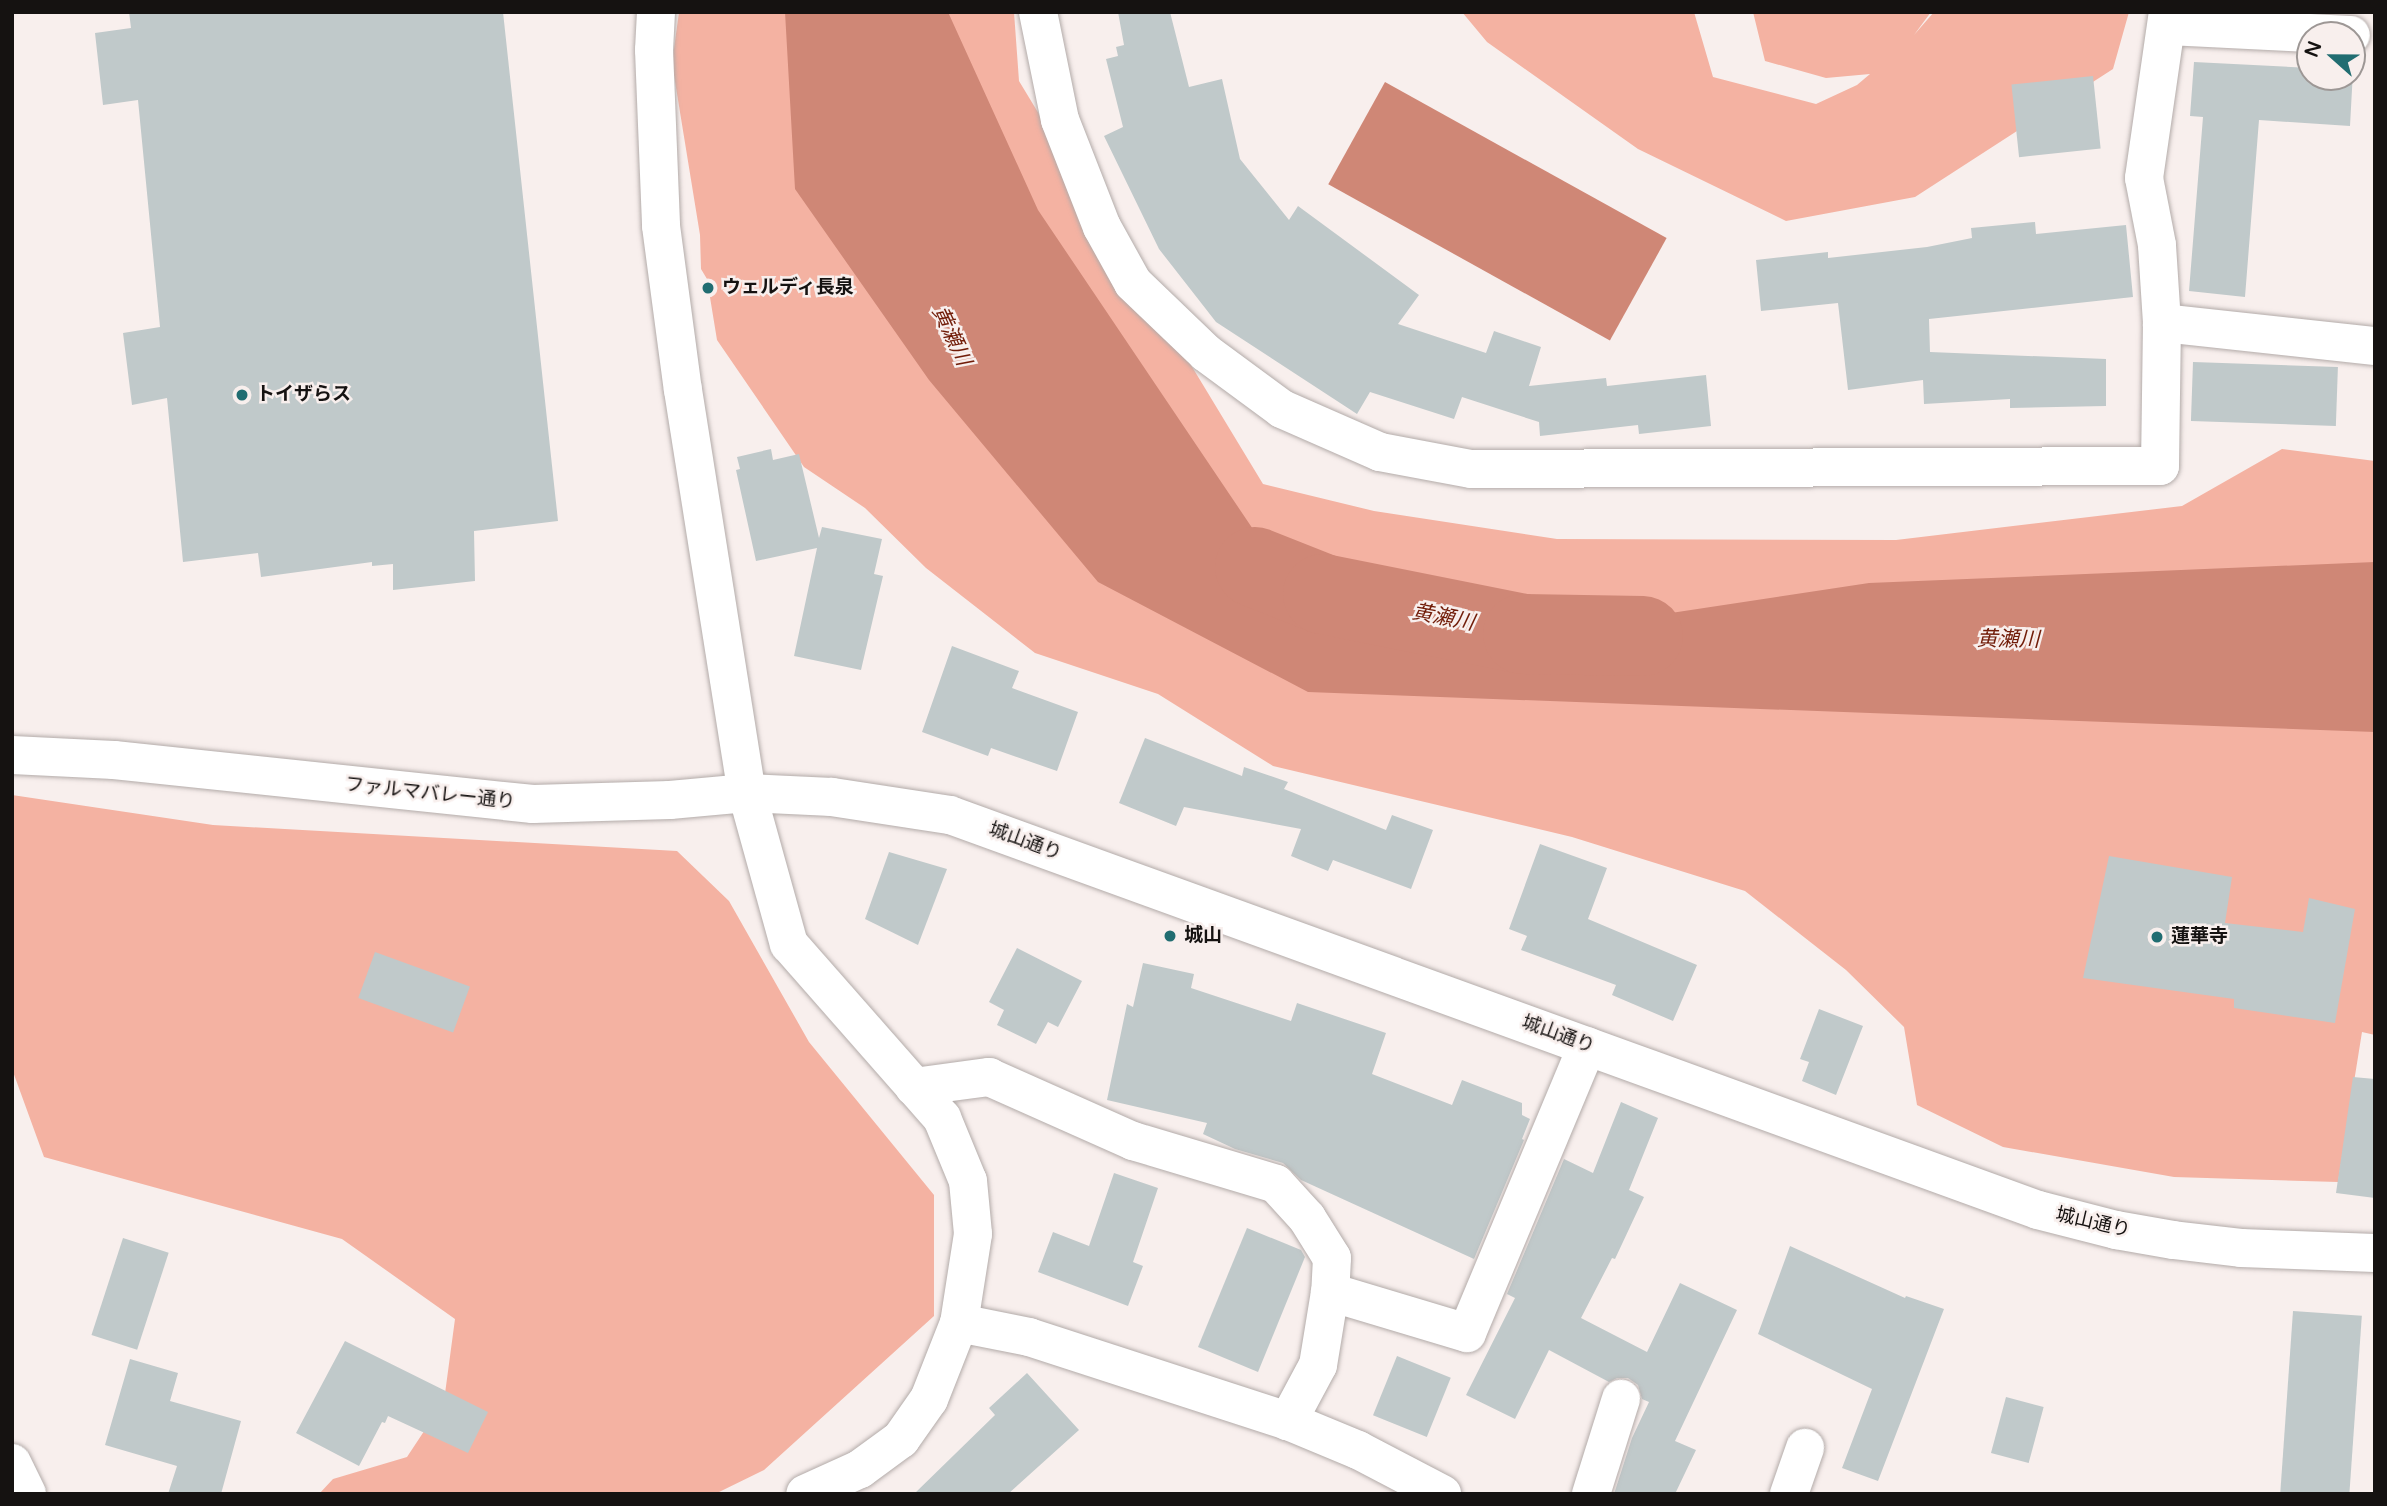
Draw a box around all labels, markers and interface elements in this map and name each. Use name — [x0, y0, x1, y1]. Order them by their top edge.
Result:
north arrow — [2296, 21, 2366, 91]
text: N — [2300, 38, 2326, 60]
place label: ウェルディ長泉 — [722, 277, 855, 299]
marker: ウェルディ長泉 — [700, 280, 716, 296]
water label: 黄瀬川 — [926, 302, 976, 370]
place label: トイザらス — [256, 384, 351, 406]
marker: トイザらス — [234, 387, 250, 403]
water label: 黄瀬川 — [1410, 600, 1476, 636]
water label: 黄瀬川 — [1976, 627, 2040, 653]
street label: ファルマバレー通り — [344, 774, 516, 814]
street label: 城山通り — [985, 818, 1065, 866]
place label: 城山 — [1184, 925, 1222, 947]
place label: 蓮華寺 — [2171, 926, 2228, 948]
marker: 城山 — [1162, 928, 1178, 944]
marker: 蓮華寺 — [2149, 929, 2165, 945]
street label: 城山通り — [1518, 1011, 1598, 1059]
street label: 城山通り — [2053, 1203, 2133, 1243]

